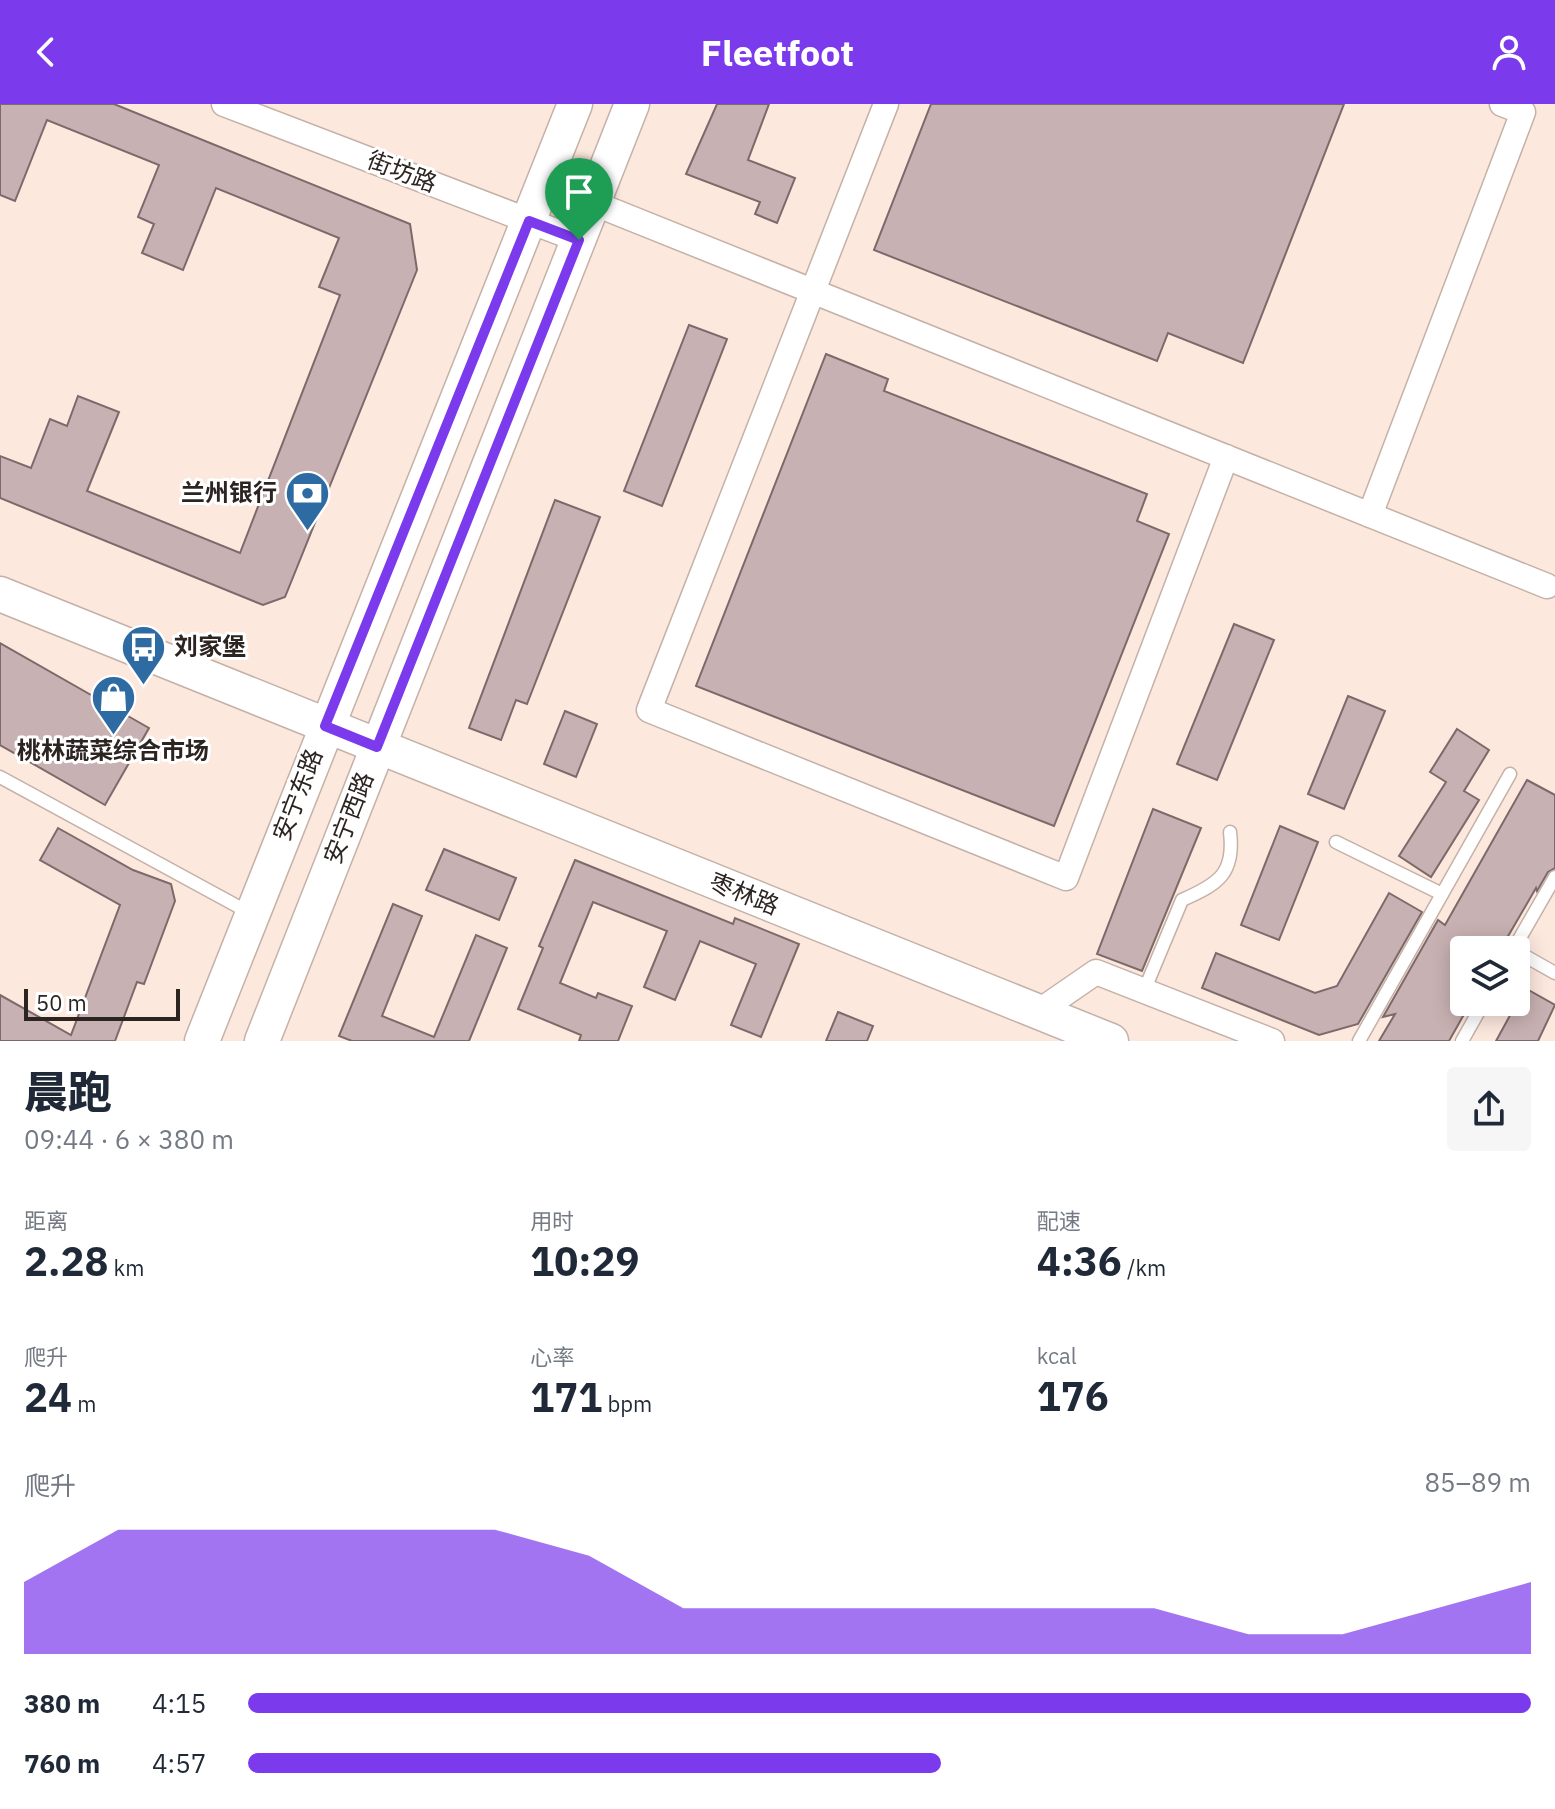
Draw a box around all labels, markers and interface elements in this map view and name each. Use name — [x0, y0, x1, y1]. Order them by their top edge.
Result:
text: Fleetfoot — [701, 29, 854, 76]
icon: back — [24, 30, 68, 74]
icon: person — [1487, 30, 1531, 74]
street label: 街坊路 — [363, 143, 442, 199]
pin — [545, 158, 613, 240]
icon: arrive — [557, 170, 601, 214]
bank icon: 兰州银行 — [284, 469, 332, 532]
place label: 兰州银行 — [181, 476, 277, 508]
bus stop icon: 刘家堡 — [119, 623, 167, 686]
place label: 刘家堡 — [174, 630, 246, 662]
shop icon: 桃林蔬菜综合市场 — [89, 673, 137, 736]
place label: 桃林蔬菜综合市场 — [17, 734, 209, 766]
street label: 安宁东路 — [265, 744, 329, 845]
street label: 安宁西路 — [316, 767, 380, 868]
street label: 枣林路 — [705, 865, 784, 921]
map controls — [1450, 936, 1530, 1016]
button: layers — [1450, 936, 1530, 1016]
scale bar — [24, 985, 180, 1021]
text: 50 m — [36, 988, 87, 1017]
text: 晨跑 — [24, 1063, 112, 1120]
button: share — [1447, 1067, 1531, 1151]
text: 09:44 · 6 × 380 m — [24, 1122, 234, 1156]
text: 距离 — [24, 1206, 68, 1235]
text: 用时 — [530, 1206, 574, 1235]
text: 配速 — [1037, 1206, 1081, 1235]
text: 2.28 — [24, 1235, 108, 1287]
text: 10:29 — [530, 1235, 640, 1287]
text: 4:36 — [1037, 1235, 1122, 1287]
text: km — [108, 1253, 144, 1282]
text: /km — [1122, 1253, 1166, 1282]
text: kcal — [1037, 1341, 1077, 1370]
text: 爬升 — [24, 1342, 68, 1371]
text: 心率 — [530, 1342, 574, 1371]
text: 176 — [1037, 1370, 1109, 1422]
text: 24 — [24, 1371, 72, 1423]
text: 171 — [530, 1371, 602, 1423]
text: m — [72, 1389, 96, 1418]
text: bpm — [602, 1389, 652, 1418]
text: 85–89 m — [1424, 1465, 1531, 1499]
text: 爬升 — [24, 1468, 76, 1502]
text: 380 m — [24, 1686, 100, 1720]
text: 4:15 — [152, 1686, 206, 1720]
text: 760 m — [24, 1746, 100, 1780]
text: 4:57 — [152, 1746, 206, 1780]

